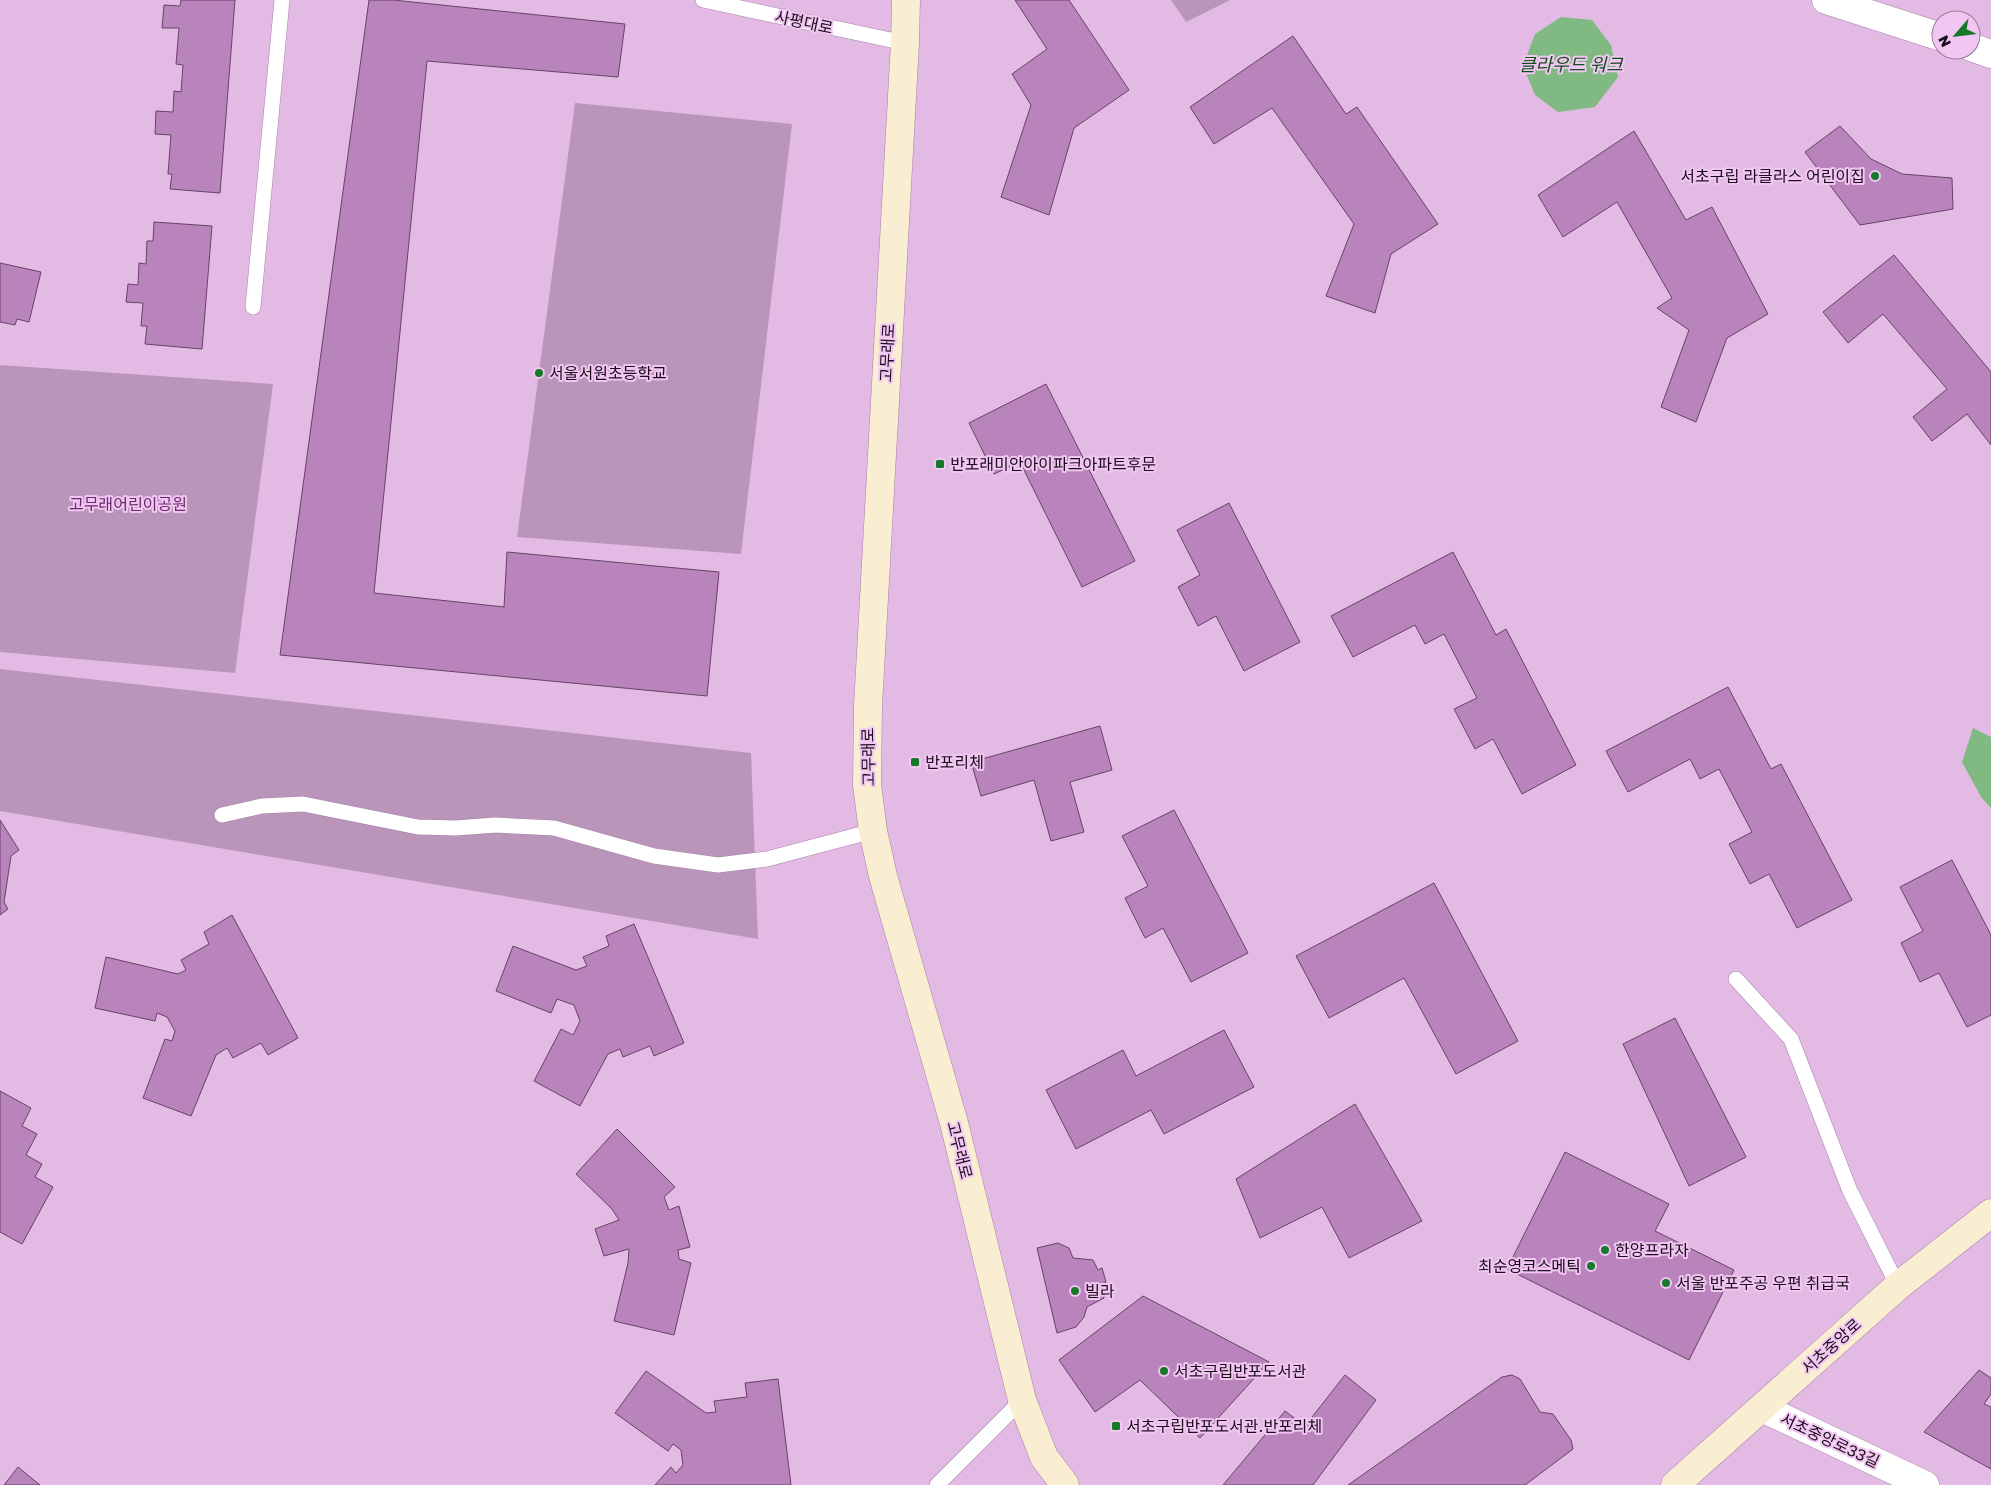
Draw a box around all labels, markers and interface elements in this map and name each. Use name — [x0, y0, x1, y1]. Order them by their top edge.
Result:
street label: 사평대로 — [773, 6, 835, 38]
north arrow — [1931, 10, 1981, 60]
text: N — [1934, 33, 1954, 50]
water label: 클라우드 워크 — [1519, 53, 1624, 75]
place label: 서초구립 라클라스 어린이집 — [1680, 166, 1865, 186]
marker: 서초구립 라클라스 어린이집 — [1869, 170, 1881, 182]
street label: 고무래로 — [875, 323, 899, 383]
place label: 서울서원초등학교 — [549, 363, 667, 383]
marker: 서울서원초등학교 — [533, 367, 545, 379]
place label: 반포래미안아이파크아파트후문 — [950, 454, 1156, 474]
marker: 반포래미안아이파크아파트후문 — [934, 458, 946, 470]
park label: 고무래어린이공원 — [69, 494, 187, 514]
street label: 고무래로 — [857, 727, 879, 787]
place label: 반포리체 — [925, 752, 984, 772]
marker: 반포리체 — [909, 756, 921, 768]
street label: 고무래로 — [943, 1119, 977, 1181]
place label: 한양프라자 — [1615, 1240, 1689, 1260]
marker: 한양프라자 — [1599, 1244, 1611, 1256]
place label: 최순영코스메틱 — [1478, 1256, 1581, 1276]
marker: 최순영코스메틱 — [1585, 1260, 1597, 1272]
place label: 서울 반포주공 우편 취급국 — [1676, 1273, 1850, 1293]
marker: 서울 반포주공 우편 취급국 — [1660, 1277, 1672, 1289]
place label: 빌라 — [1085, 1281, 1115, 1301]
marker: 빌라 — [1069, 1285, 1081, 1297]
street label: 서초중앙로 — [1797, 1314, 1865, 1378]
place label: 서초구립반포도서관 — [1174, 1361, 1307, 1381]
marker: 서초구립반포도서관 — [1158, 1365, 1170, 1377]
street label: 서초중앙로33길 — [1777, 1408, 1883, 1472]
place label: 서초구립반포도서관.반포리체 — [1126, 1416, 1322, 1436]
marker: 서초구립반포도서관.반포리체 — [1110, 1420, 1122, 1432]

